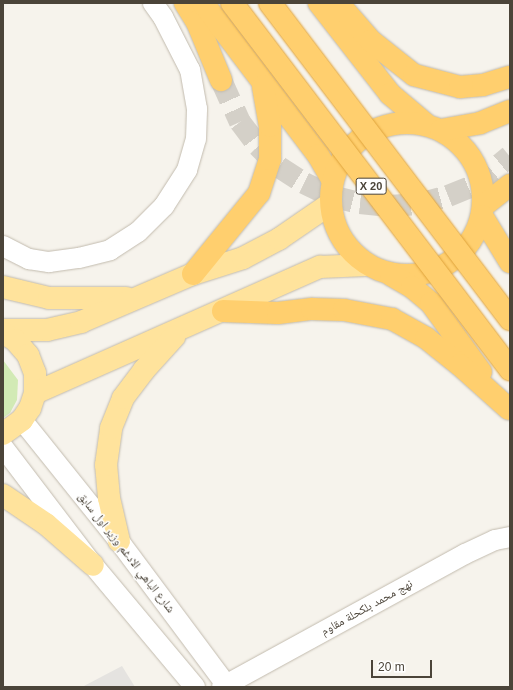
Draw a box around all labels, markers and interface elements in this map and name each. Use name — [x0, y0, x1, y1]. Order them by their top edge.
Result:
road number: X 20 — [355, 177, 387, 195]
street label: شارع الباهي الادغم وزير اول سابق — [74, 490, 178, 616]
street label: نهج محمد بلكحلة مقاوم — [319, 577, 415, 639]
scale bar — [373, 652, 434, 678]
text: 20 m — [378, 660, 405, 674]

